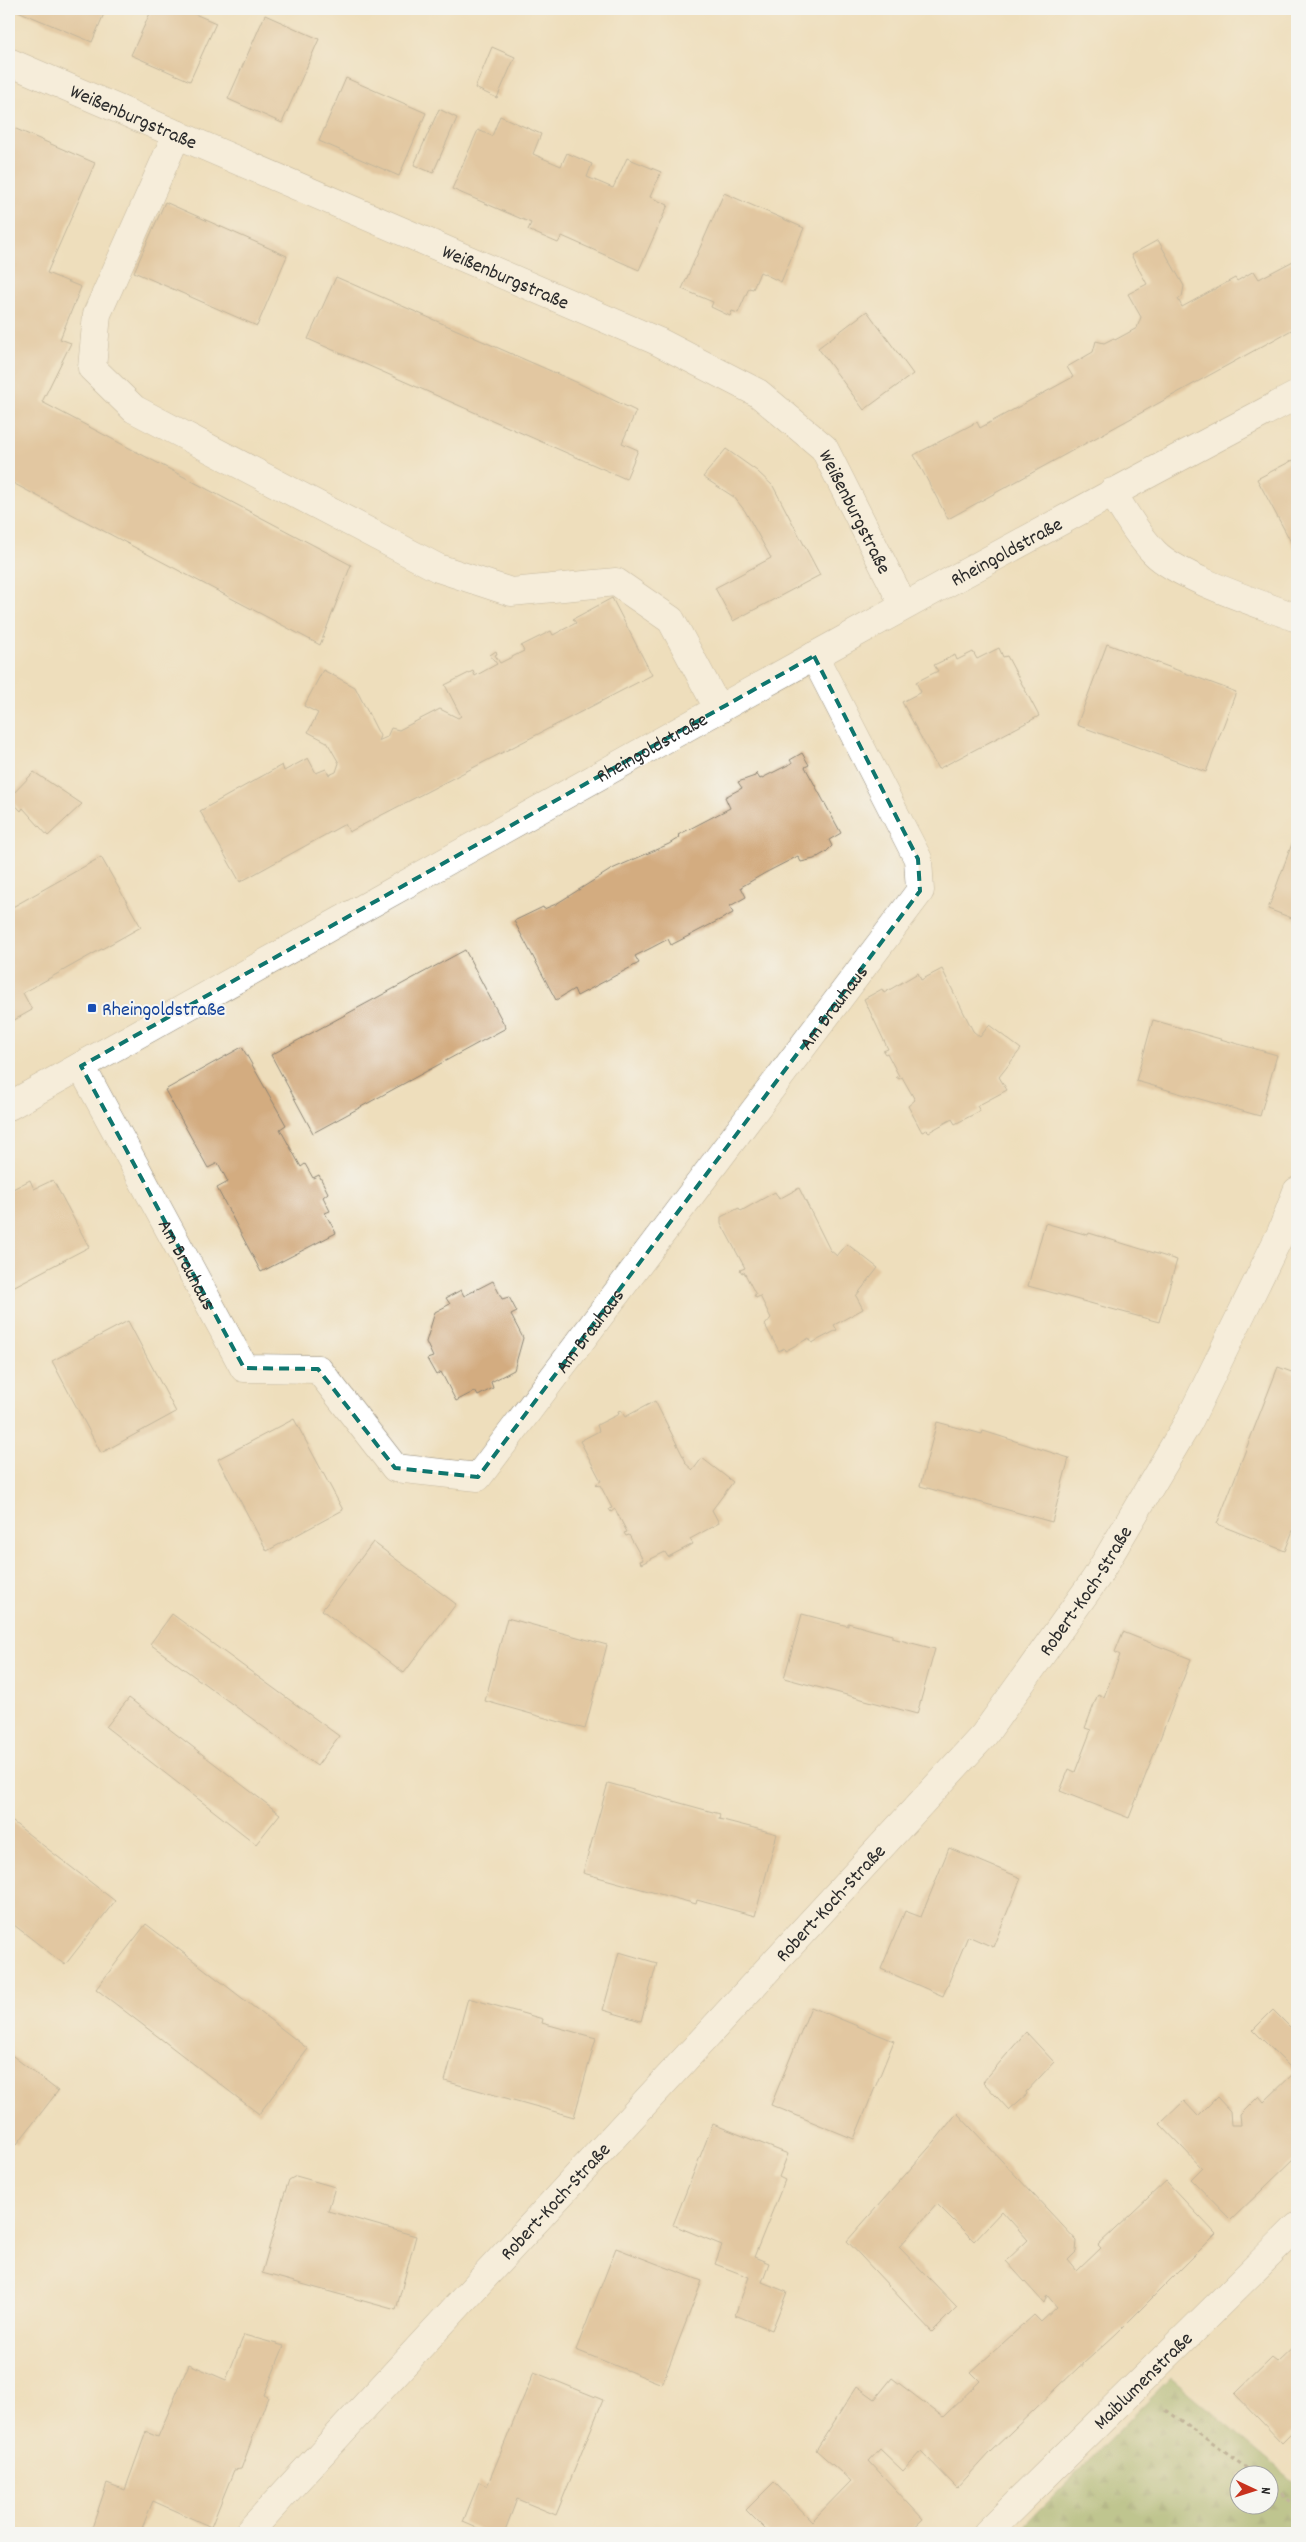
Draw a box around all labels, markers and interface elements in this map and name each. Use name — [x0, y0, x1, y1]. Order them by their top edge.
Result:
street label: Weißenburgstraße — [65, 79, 201, 158]
street label: Weißenburgstraße — [437, 239, 573, 319]
street label: Weißenburgstraße — [810, 446, 897, 580]
street label: Rheingoldstraße — [946, 512, 1068, 595]
street label: Rheingoldstraße — [592, 707, 714, 792]
street label: Am Brauhaus — [794, 960, 876, 1057]
place label: Rheingoldstraße — [102, 997, 225, 1025]
marker: Rheingoldstraße — [86, 1002, 98, 1014]
street label: Am Brauhaus — [149, 1215, 221, 1316]
street label: Am Brauhaus — [550, 1284, 632, 1380]
street label: Robert-Koch-Straße — [1034, 1521, 1141, 1663]
street label: Robert-Koch-Straße — [770, 1839, 894, 1969]
street label: Robert-Koch-Straße — [495, 2138, 618, 2268]
street label: Maiblumenstraße — [1088, 2326, 1200, 2437]
north arrow — [1228, 2464, 1278, 2514]
text: N — [1255, 2487, 1275, 2495]

